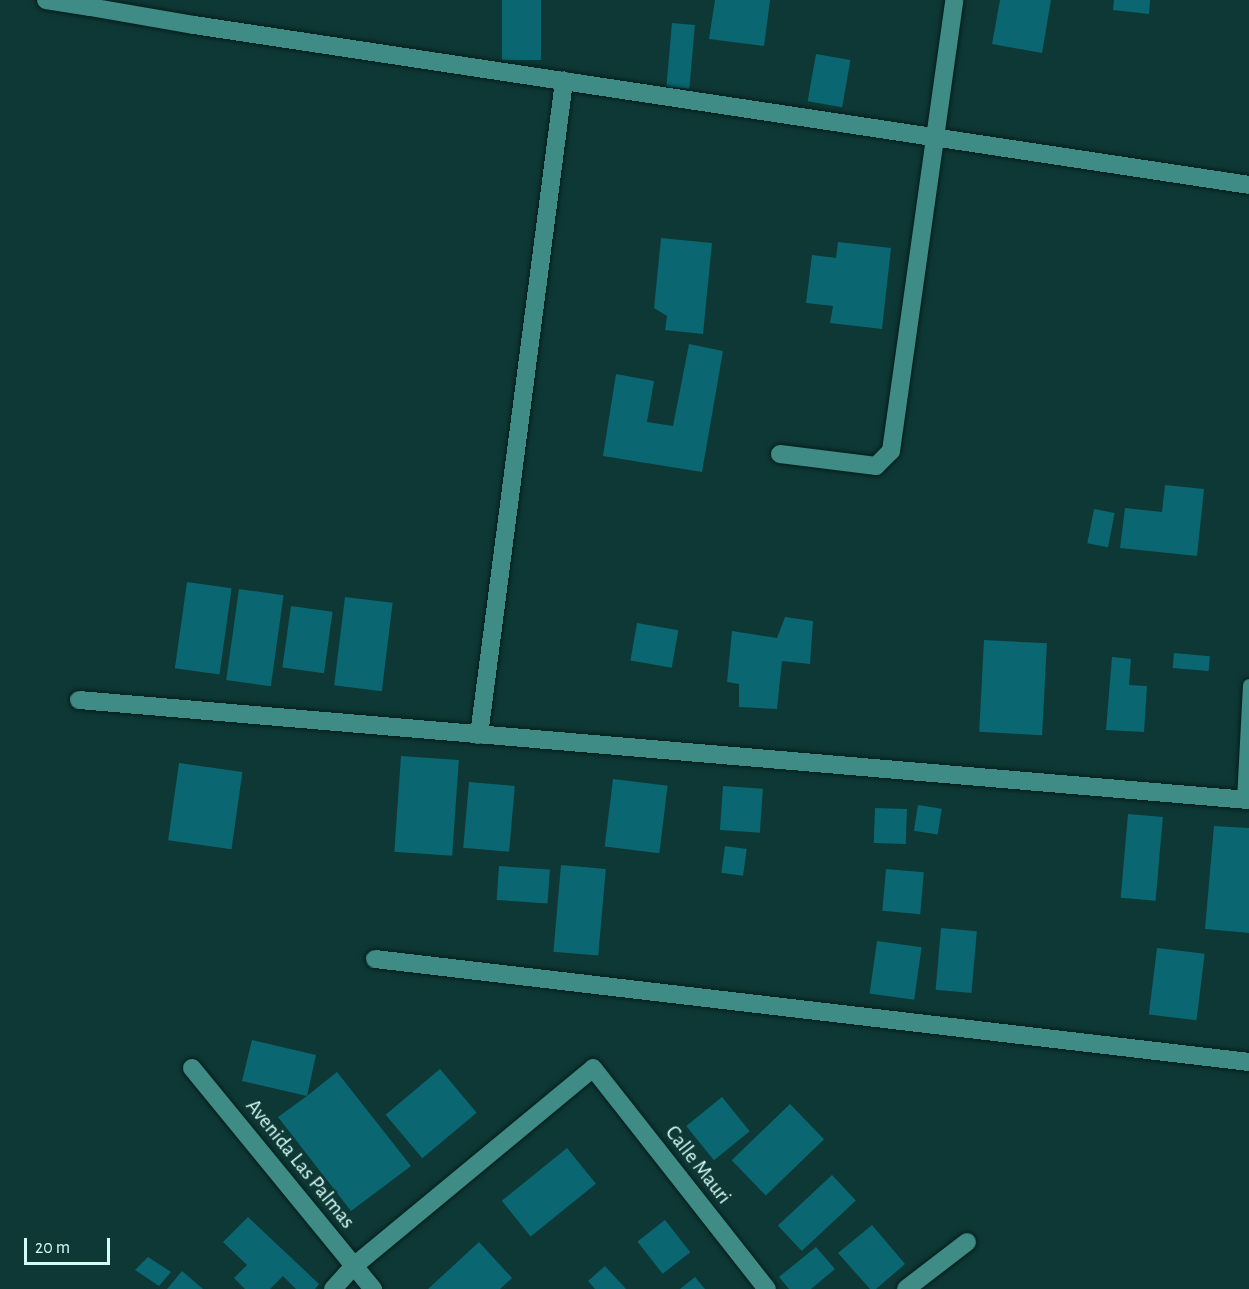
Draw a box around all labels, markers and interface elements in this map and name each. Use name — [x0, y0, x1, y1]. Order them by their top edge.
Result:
street label: Avenida Las Palmas — [240, 1094, 360, 1234]
street label: Calle Mauri — [660, 1121, 736, 1209]
scale bar — [27, 1226, 112, 1264]
text: 20 m — [35, 1239, 70, 1257]

